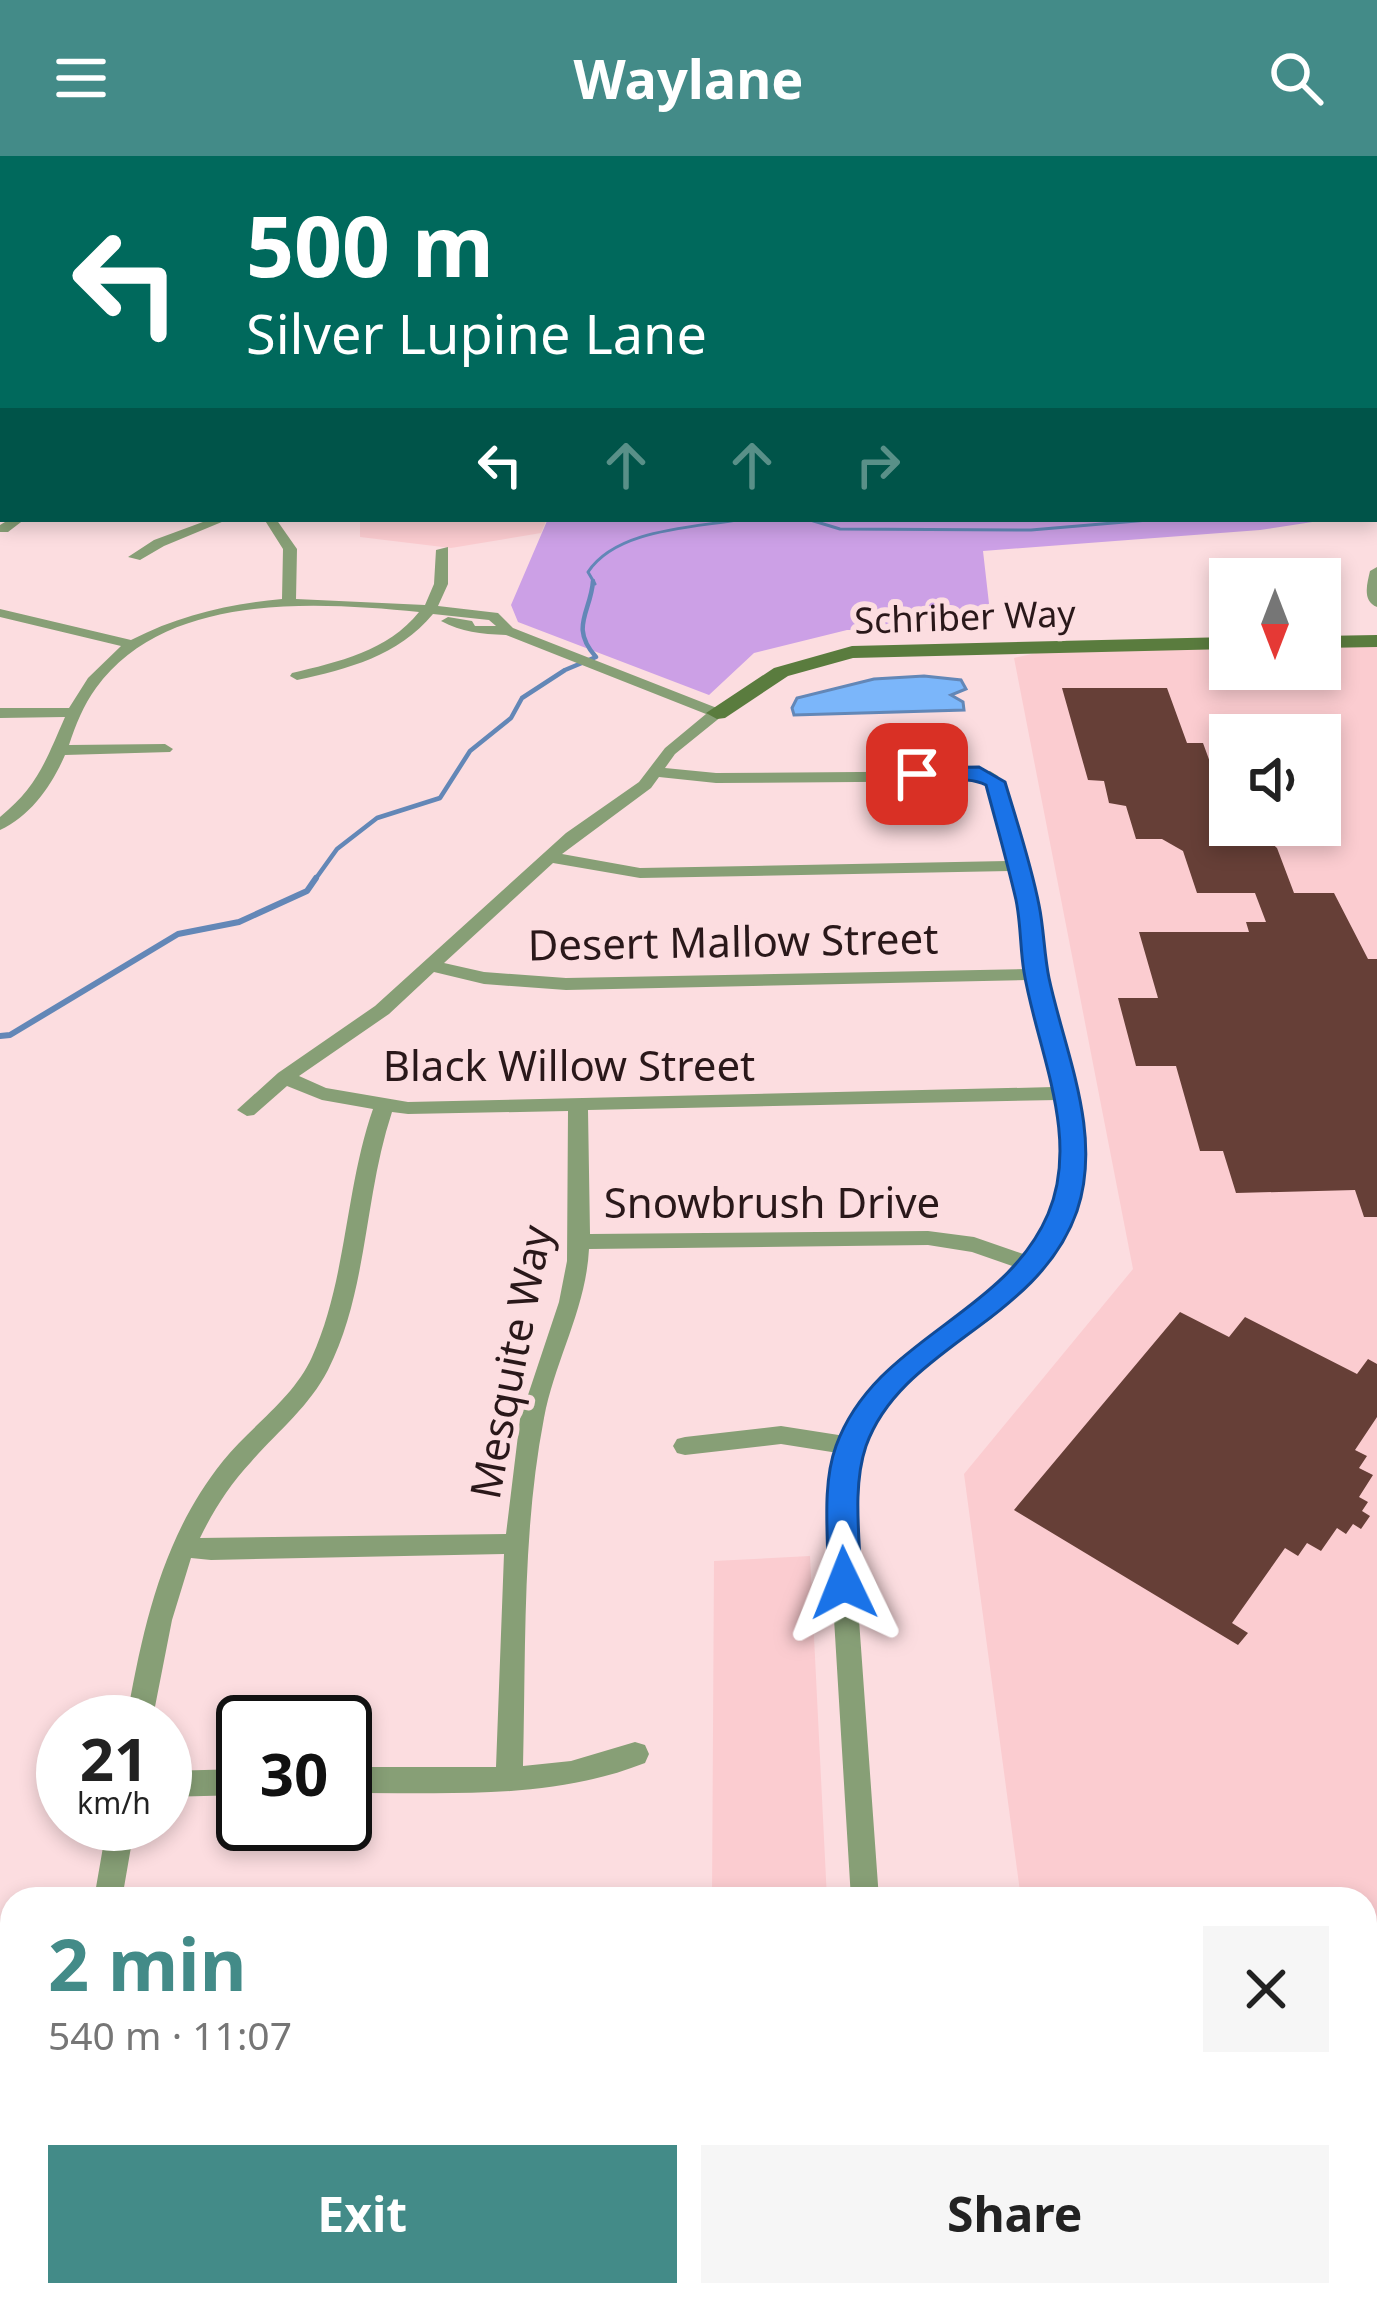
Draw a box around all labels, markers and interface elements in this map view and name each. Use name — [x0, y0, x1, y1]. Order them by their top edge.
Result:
text: Waylane — [573, 41, 804, 115]
icon: menu — [48, 45, 114, 111]
icon: search — [1263, 45, 1329, 111]
text: 500 m — [246, 187, 494, 302]
icon: left — [48, 204, 204, 360]
text: Silver Lupine Lane — [246, 296, 707, 370]
icon: left — [467, 432, 533, 498]
icon: ahead — [593, 432, 659, 498]
icon: ahead — [719, 432, 785, 498]
icon: right — [845, 432, 911, 498]
north arrow — [1209, 558, 1341, 690]
map controls — [1209, 558, 1341, 846]
street label: Schriber Way — [853, 588, 1077, 645]
button: sound — [1209, 714, 1341, 846]
pin — [866, 723, 968, 825]
icon: arrive — [884, 741, 950, 807]
street label: Desert Mallow Street — [527, 908, 939, 973]
street label: Black Willow Street — [383, 1036, 755, 1093]
street label: Snowbrush Drive — [604, 1173, 940, 1230]
street label: Mesquite Way — [455, 1220, 564, 1503]
position arrow — [781, 1520, 907, 1646]
speed limit sign: 30 — [216, 1695, 372, 1851]
text: 21 — [80, 1717, 148, 1799]
text: km/h — [77, 1782, 151, 1823]
text: 2 min — [48, 1914, 246, 2012]
button: close — [1203, 1926, 1329, 2052]
text: 540 m · 11:07 — [48, 2008, 292, 2061]
button: Exit — [48, 2145, 677, 2283]
button: Share — [701, 2145, 1329, 2283]

